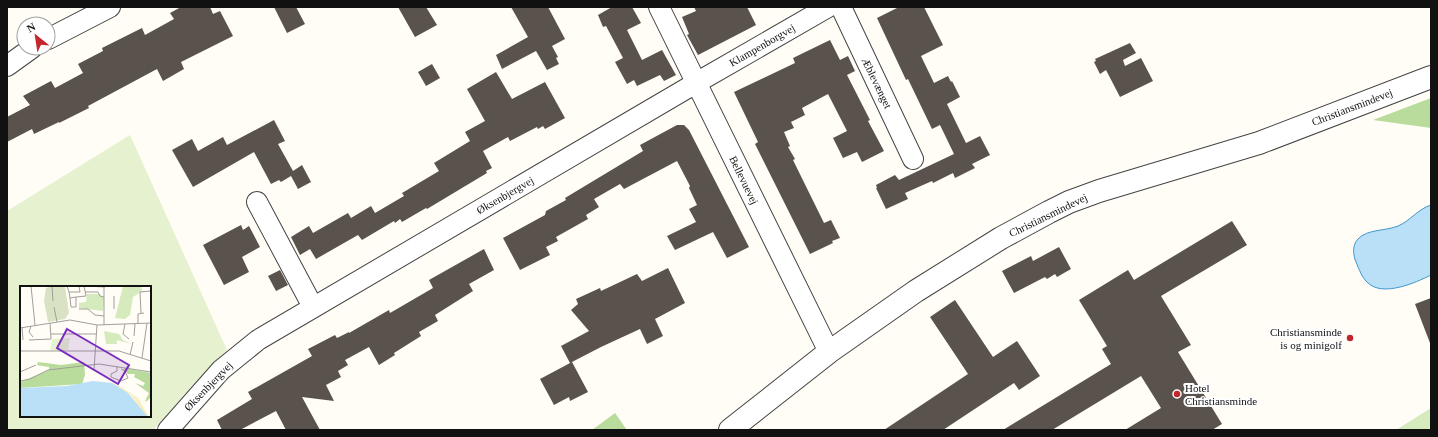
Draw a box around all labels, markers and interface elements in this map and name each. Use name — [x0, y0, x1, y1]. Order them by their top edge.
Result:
north arrow — [16, 16, 56, 56]
text: N — [25, 20, 37, 35]
street label: Klampenborgvej — [727, 21, 797, 69]
street label: Æblevænget — [860, 56, 894, 110]
street label: Christiansmindevej — [1310, 86, 1394, 128]
street label: Bellevuevej — [727, 154, 761, 206]
street label: Øksenbjergvej — [474, 174, 536, 216]
street label: Christiansmindevej — [1007, 191, 1089, 239]
inset map — [20, 286, 151, 417]
place label: Christiansminde is og minigolf — [1270, 326, 1342, 351]
marker: Christiansminde is og minigolf — [1345, 333, 1355, 343]
street label: Øksenbjergvej — [181, 359, 235, 413]
place label: Hotel Christiansminde — [1185, 382, 1257, 407]
marker: Hotel Christiansminde — [1172, 389, 1182, 399]

